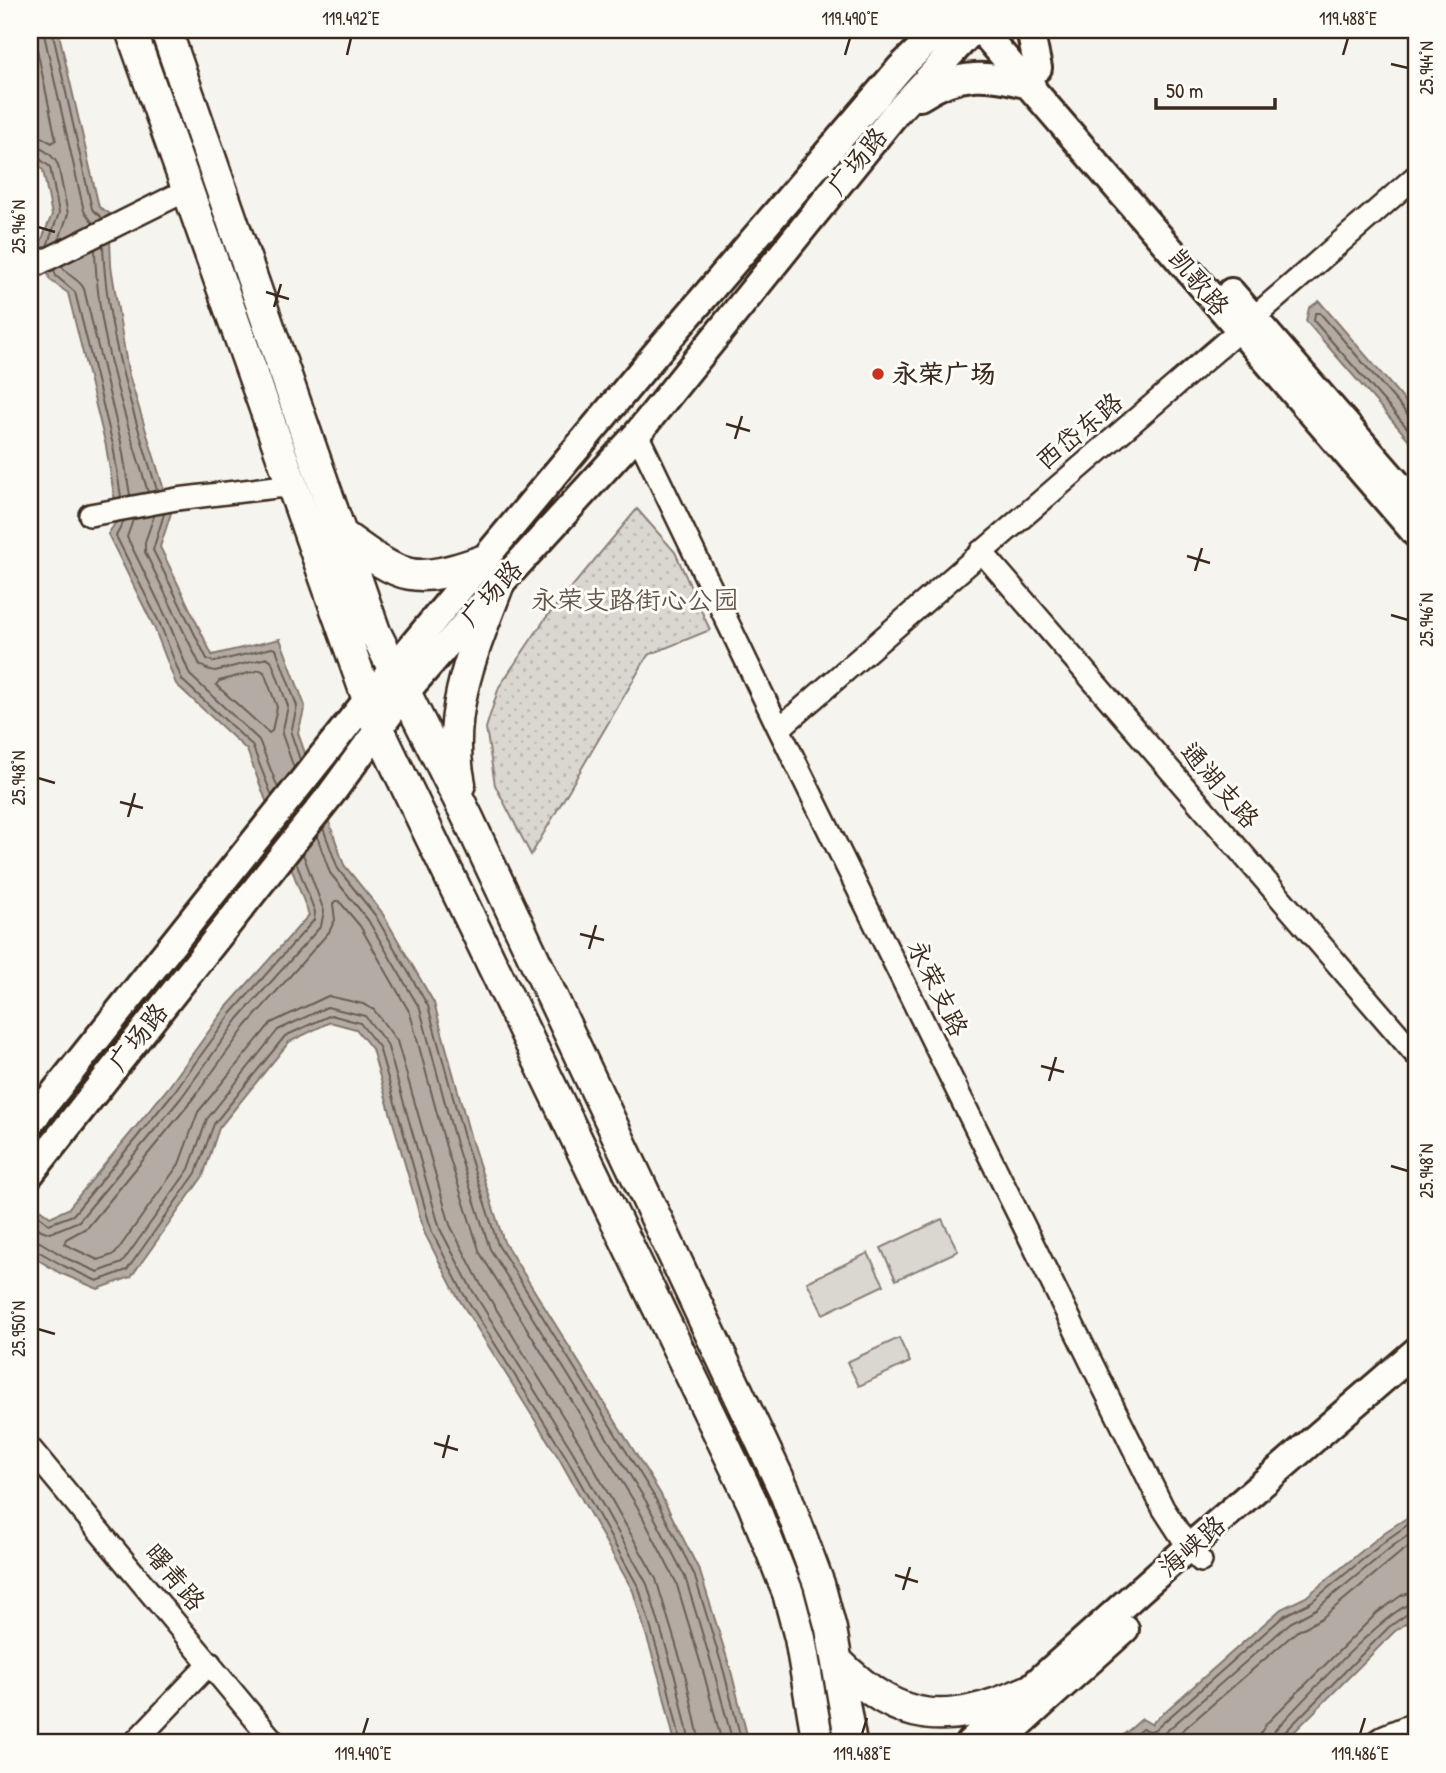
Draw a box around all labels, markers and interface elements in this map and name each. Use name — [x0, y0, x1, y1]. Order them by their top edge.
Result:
text: 119.492°E — [322, 6, 380, 31]
text: 119.490°E — [821, 6, 879, 31]
text: 119.488°E — [1319, 6, 1377, 31]
text: 25.944°N — [1414, 41, 1439, 95]
scale bar — [1156, 66, 1274, 110]
text: 50 m — [1166, 76, 1203, 105]
street label: 广场路 — [818, 119, 895, 202]
text: 25.946°N — [6, 200, 31, 254]
street label: 凯歌路 — [1161, 241, 1238, 323]
place label: 永荣广场 — [892, 356, 996, 391]
marker: 永荣广场 — [870, 366, 886, 382]
street label: 西岱东路 — [1028, 384, 1130, 477]
street label: 广场路 — [452, 552, 530, 633]
park label: 永荣支路街心公园 — [531, 582, 739, 617]
text: 25.946°N — [1414, 593, 1439, 647]
street label: 通湖支路 — [1173, 734, 1268, 835]
text: 25.948°N — [6, 751, 31, 805]
street label: 永荣支路 — [900, 933, 977, 1042]
street label: 广场路 — [100, 995, 175, 1078]
text: 25.948°N — [1414, 1144, 1439, 1198]
text: 25.950°N — [6, 1301, 31, 1357]
street label: 海峡路 — [1151, 1507, 1233, 1584]
street label: 曙青路 — [137, 1536, 214, 1618]
text: 119.490°E — [334, 1741, 392, 1766]
text: 119.488°E — [833, 1741, 891, 1766]
text: 119.486°E — [1331, 1741, 1389, 1766]

